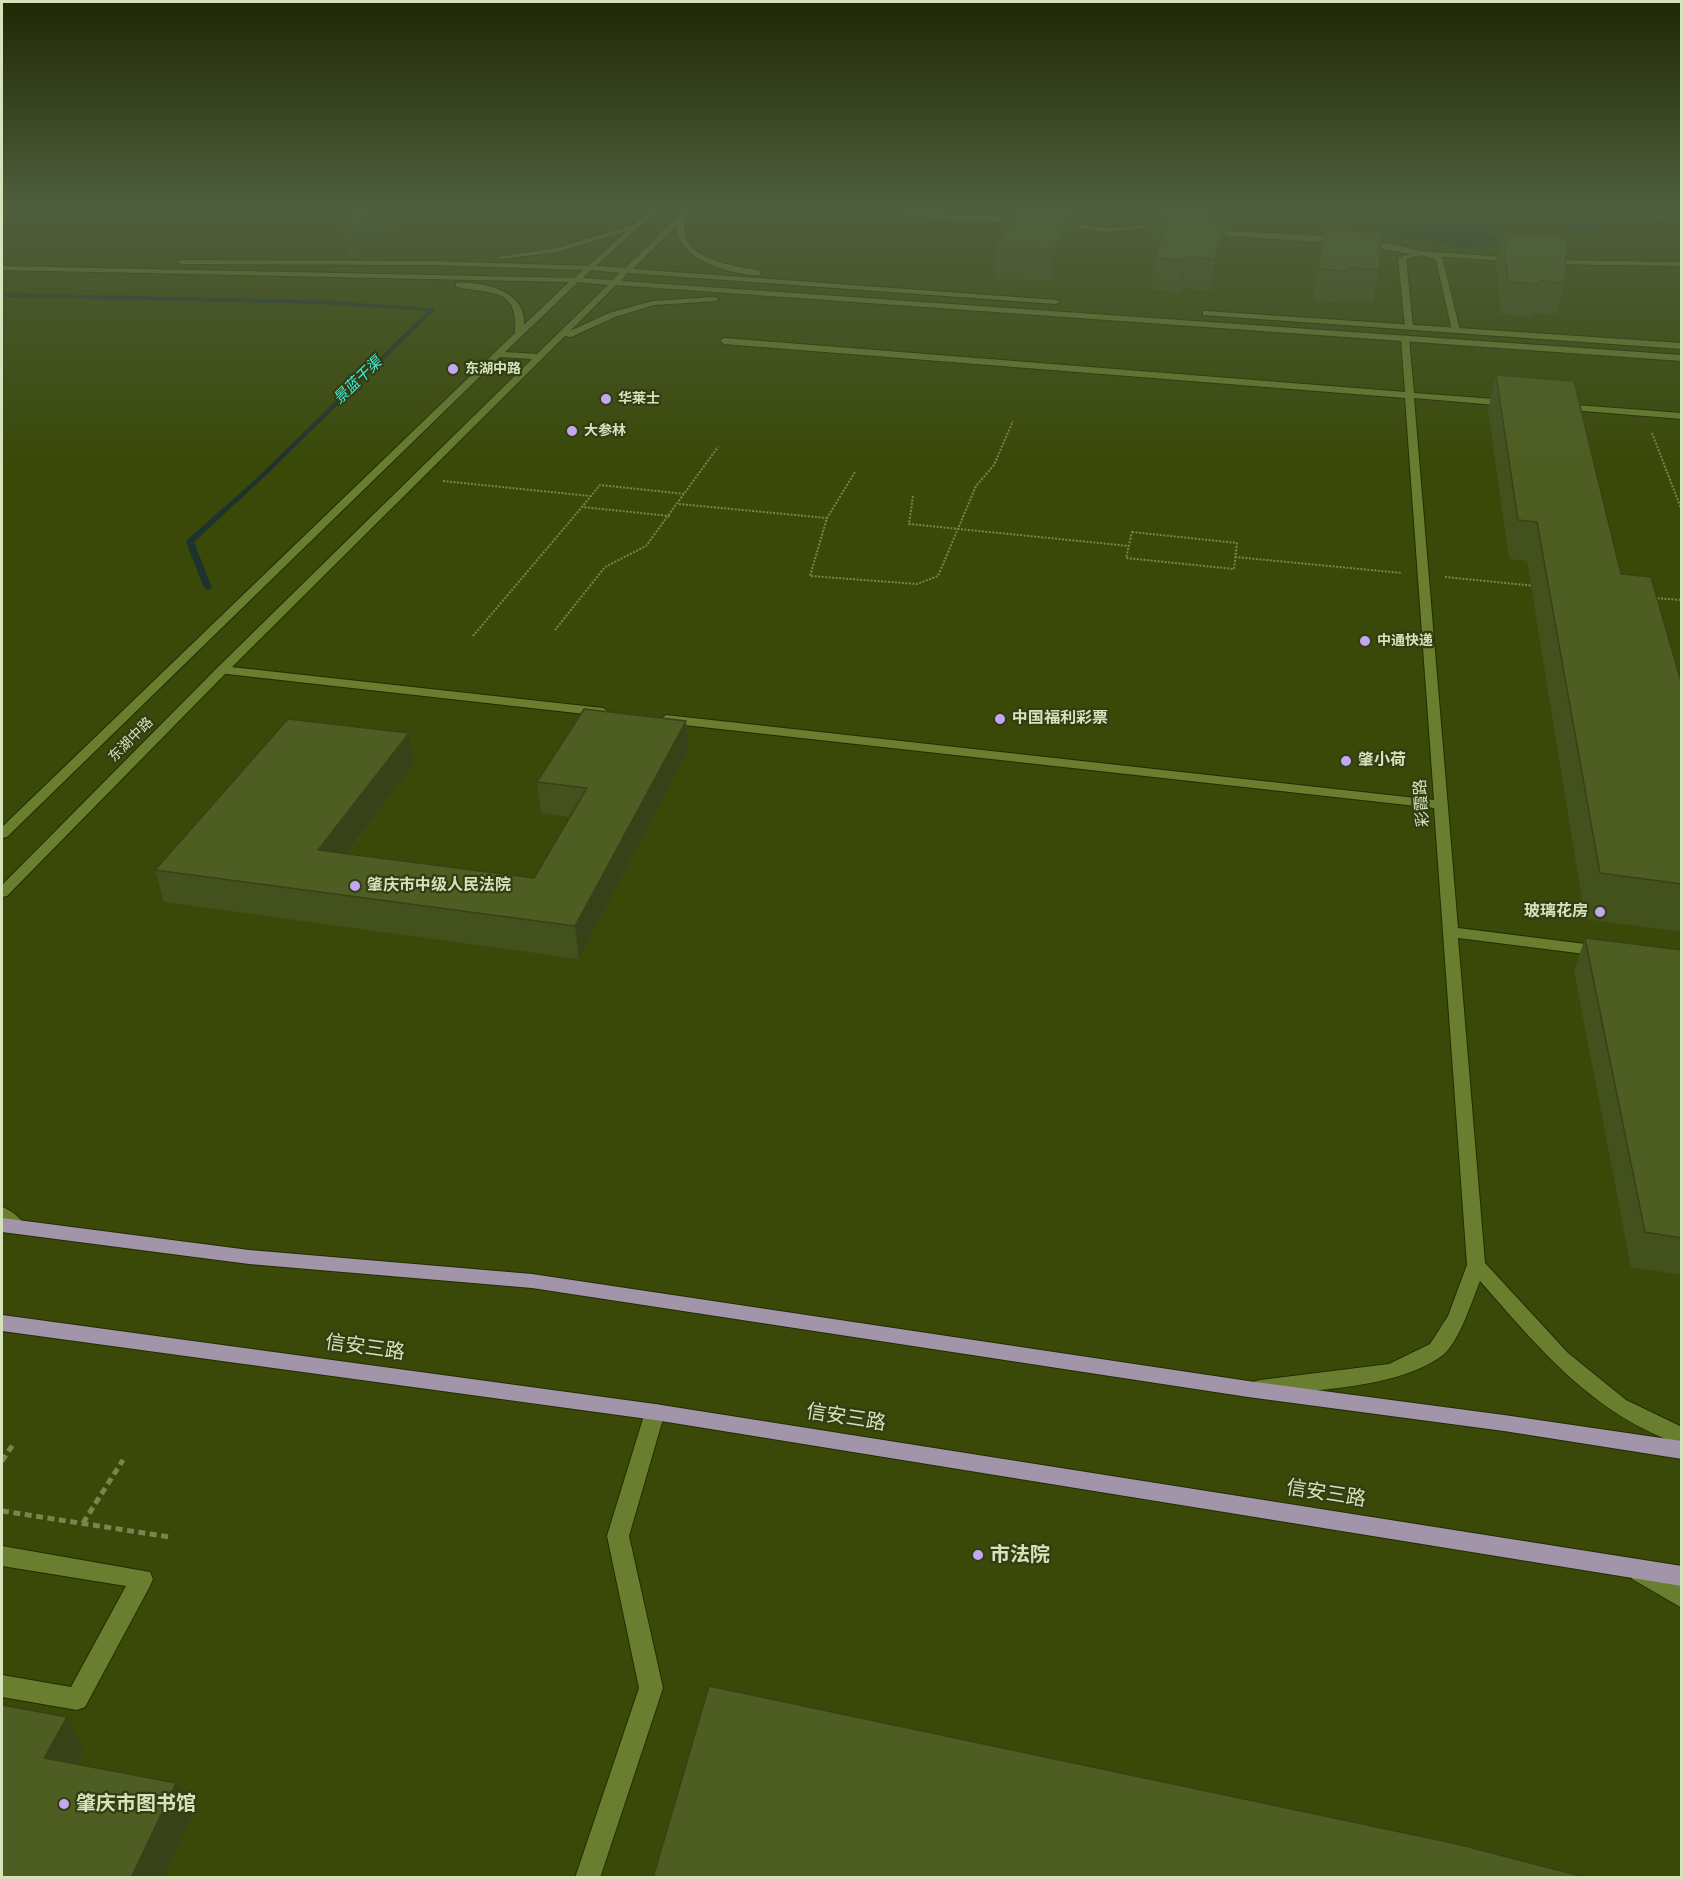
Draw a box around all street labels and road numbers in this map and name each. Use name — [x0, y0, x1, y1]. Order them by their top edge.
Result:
street label: 东湖中路 — [105, 714, 157, 766]
street label: 彩霞路 — [1411, 778, 1433, 828]
street label: 信安三路 — [324, 1331, 406, 1365]
street label: 信安三路 — [805, 1400, 887, 1436]
street label: 信安三路 — [1285, 1476, 1367, 1512]

